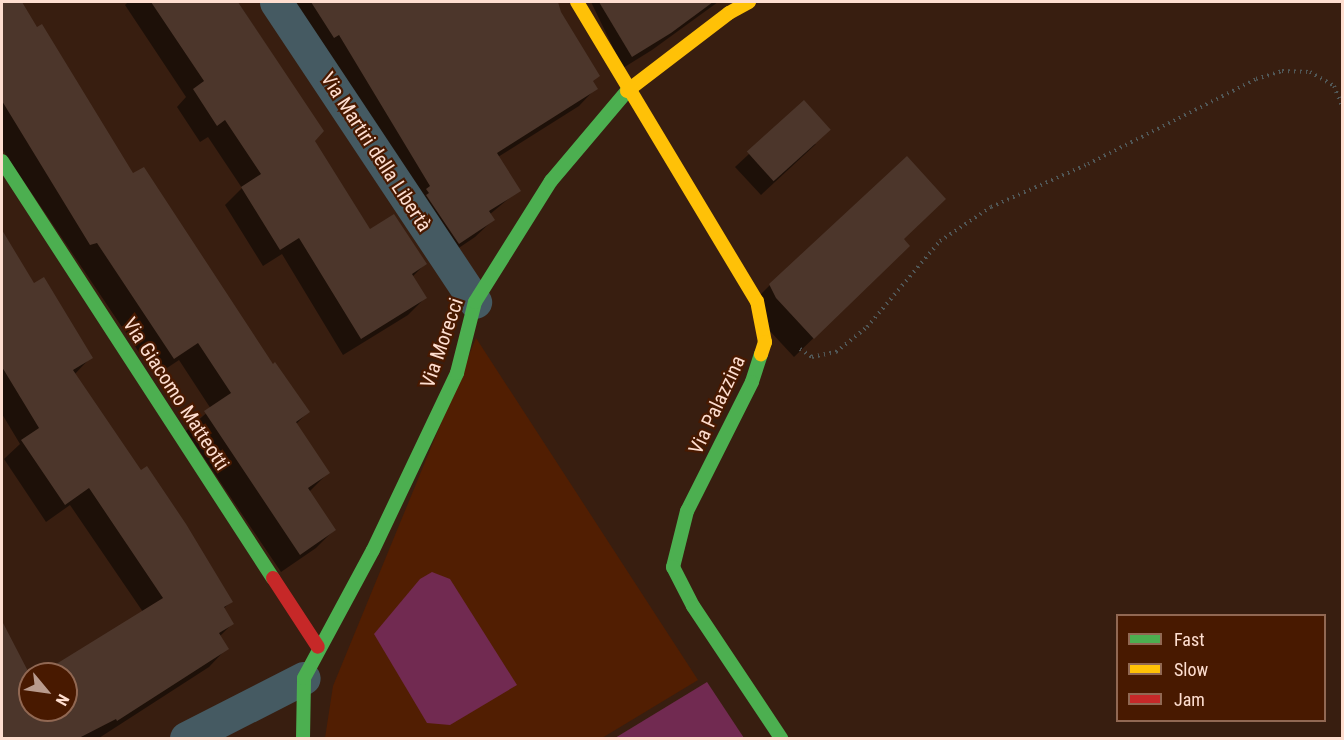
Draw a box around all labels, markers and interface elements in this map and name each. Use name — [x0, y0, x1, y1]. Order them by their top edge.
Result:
street label: Via Martiri della Libertà — [316, 68, 436, 236]
street label: Via Morecci — [415, 295, 469, 391]
street label: Via Giacomo Matteotti — [118, 313, 234, 475]
street label: Via Palazzina — [684, 352, 750, 458]
legend — [1116, 614, 1326, 722]
text: Fast — [1174, 629, 1205, 650]
text: Slow — [1174, 659, 1208, 680]
north arrow — [18, 662, 78, 722]
text: Jam — [1174, 689, 1205, 710]
text: N — [52, 691, 73, 709]

